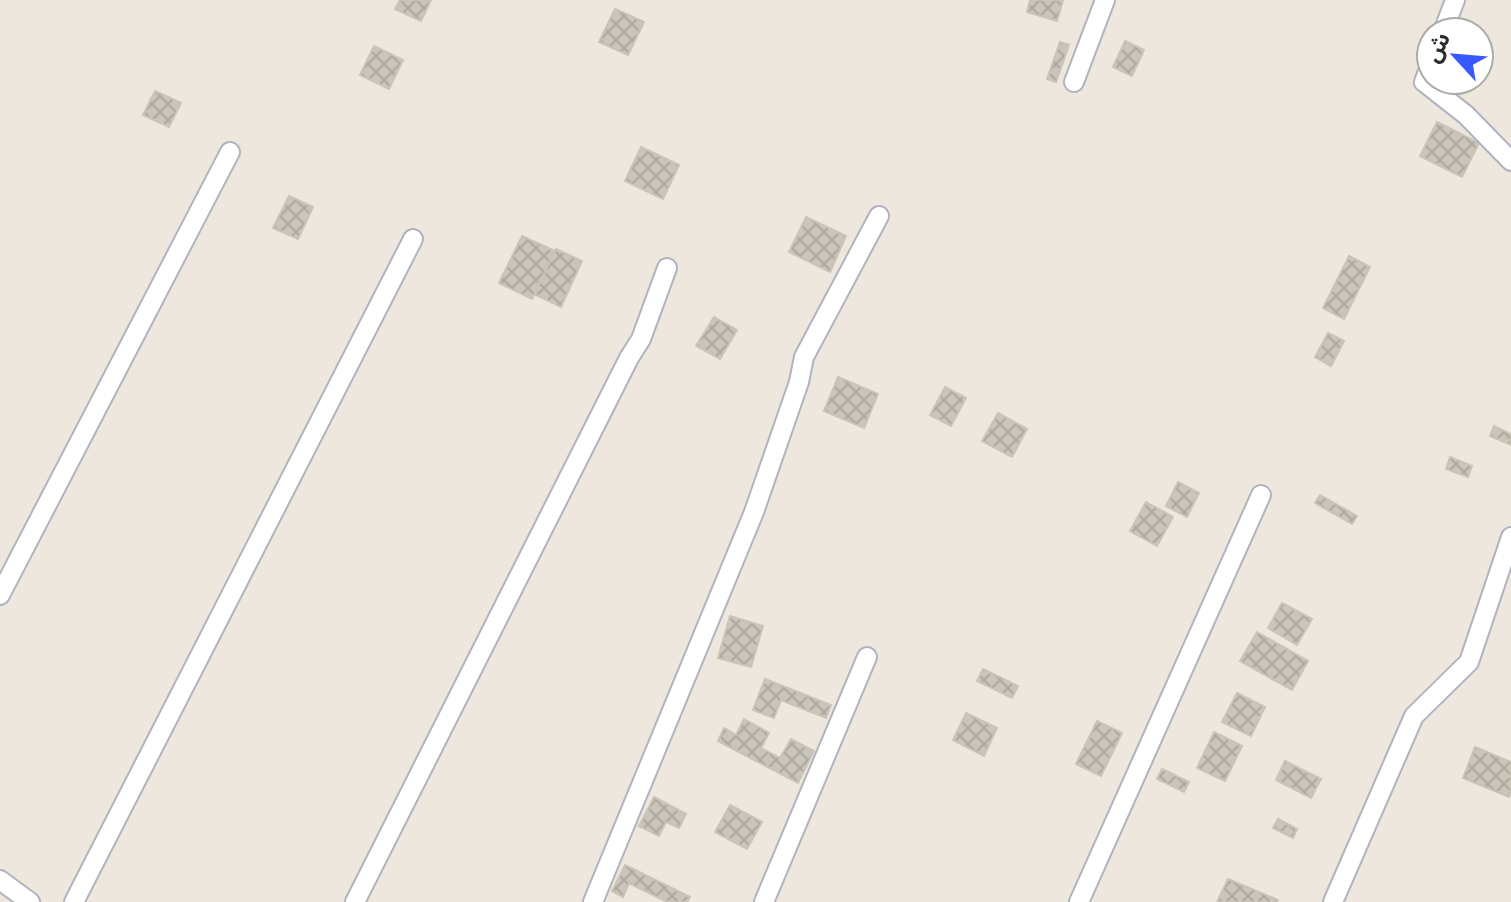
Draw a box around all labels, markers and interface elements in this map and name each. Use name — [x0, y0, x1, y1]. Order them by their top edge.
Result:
north arrow — [1415, 16, 1495, 96]
text: ش — [1421, 29, 1455, 66]

